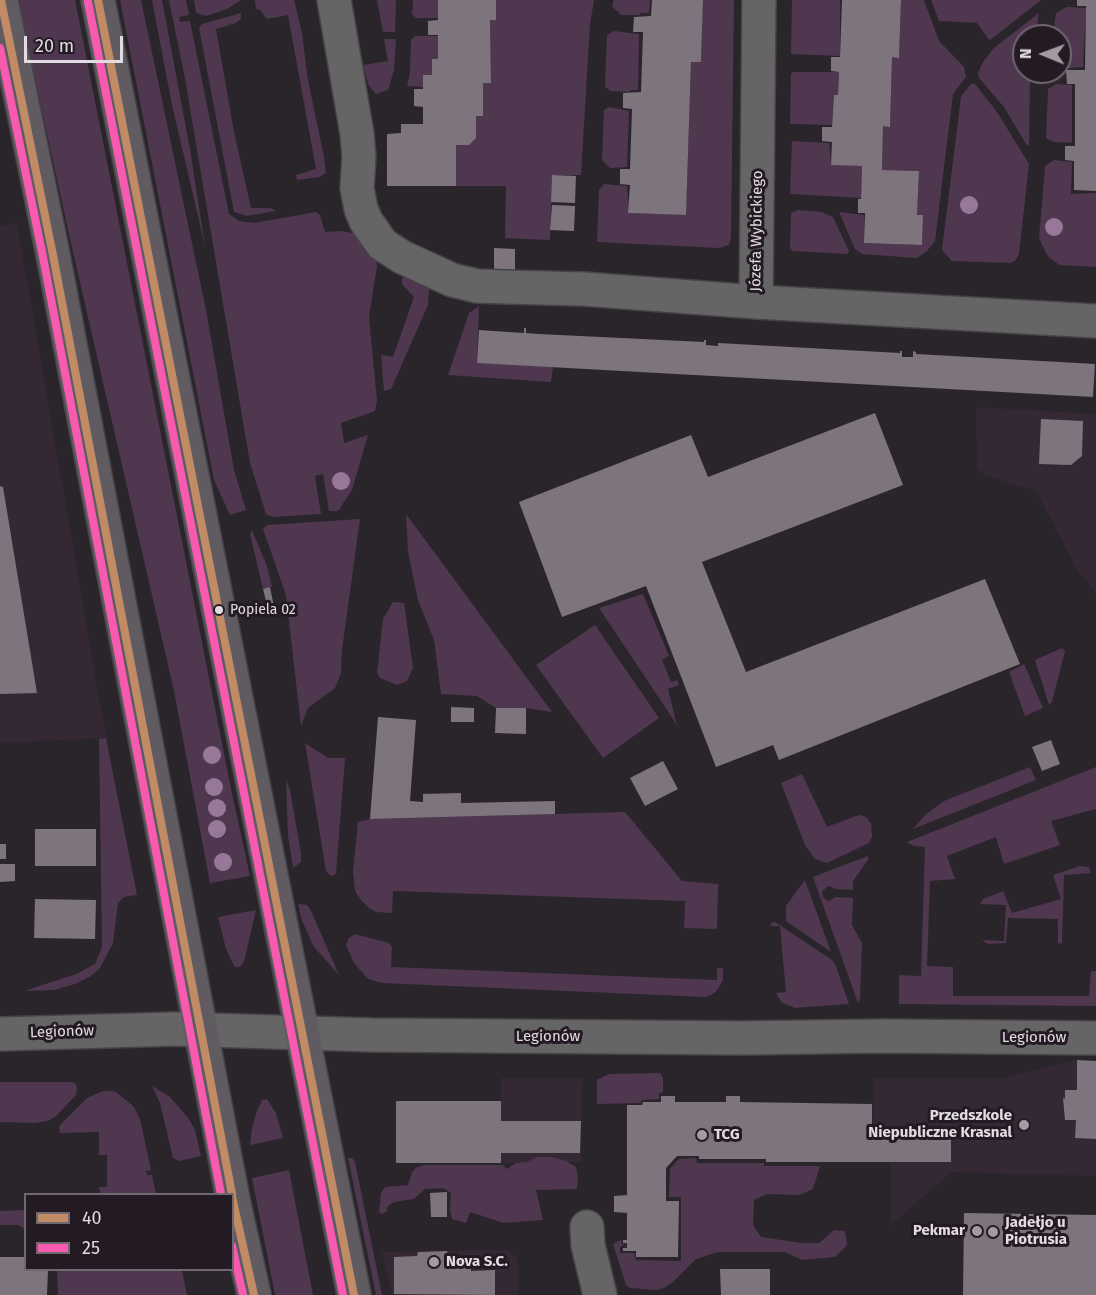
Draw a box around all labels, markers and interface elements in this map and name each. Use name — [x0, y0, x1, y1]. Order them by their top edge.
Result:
scale bar — [27, 24, 126, 62]
north arrow — [1012, 24, 1072, 84]
text: 20 m — [35, 35, 74, 57]
text: N — [1016, 48, 1035, 59]
street label: Józefa Wybickiego — [747, 170, 767, 292]
place label: Popiela 02 — [230, 602, 296, 618]
marker: Popiela 02 — [213, 604, 225, 616]
street label: Legionów — [30, 1022, 94, 1042]
street label: Legionów — [516, 1028, 580, 1046]
street label: Legionów — [1002, 1029, 1066, 1047]
place label: Przedszkole Niepubliczne Krasnal — [868, 1107, 1012, 1142]
marker: Przedszkole Niepubliczne Krasnal — [1017, 1118, 1031, 1132]
place label: TCG — [714, 1126, 740, 1144]
marker: TCG — [695, 1128, 709, 1142]
legend — [24, 1193, 234, 1271]
text: 40 — [82, 1207, 102, 1229]
place label: Jadełjo u Piotrusia — [1005, 1214, 1067, 1249]
place label: Pekmar — [913, 1222, 965, 1240]
marker: Pekmar — [970, 1224, 984, 1238]
marker: Jadełjo u Piotrusia — [986, 1225, 1000, 1239]
text: 25 — [82, 1237, 100, 1259]
place label: Nova S.C. — [446, 1253, 508, 1271]
marker: Nova S.C. — [427, 1255, 441, 1269]

